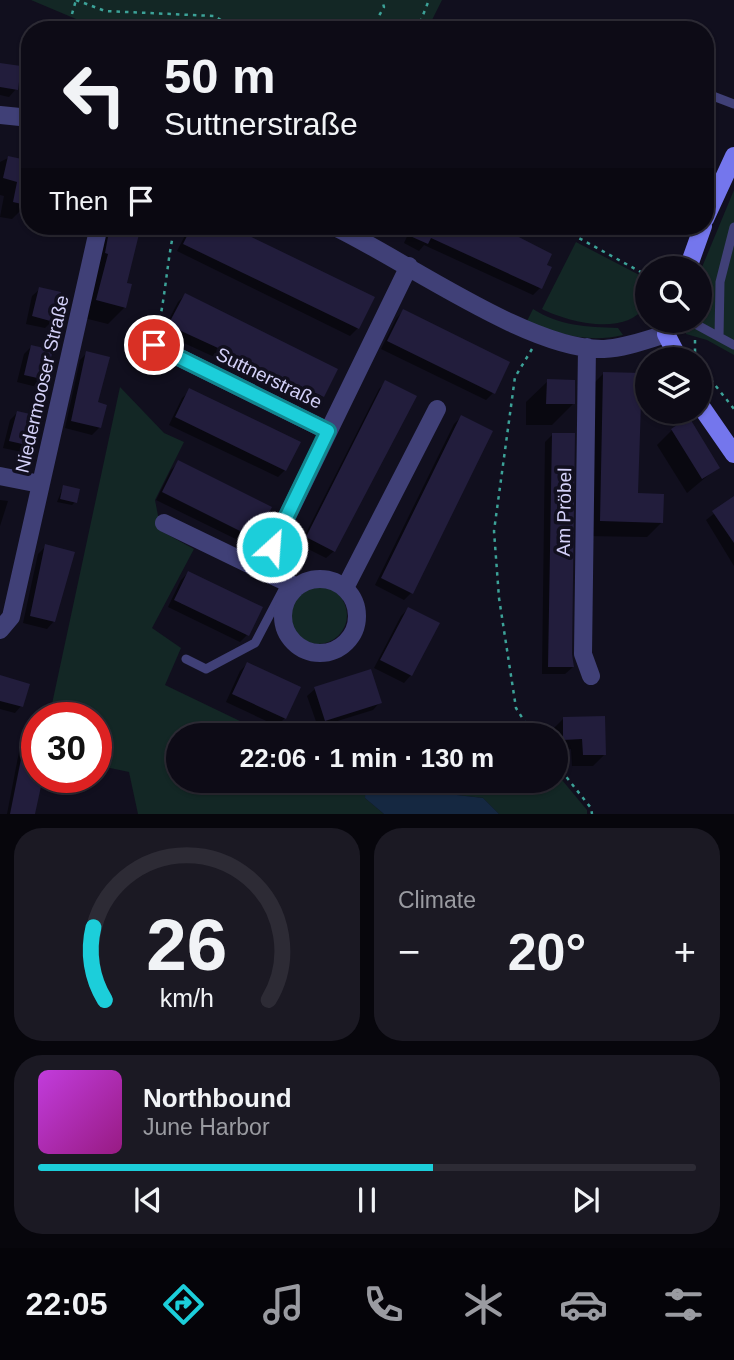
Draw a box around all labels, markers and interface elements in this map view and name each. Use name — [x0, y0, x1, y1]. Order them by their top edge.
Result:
icon: left — [49, 49, 140, 140]
text: 50 m — [164, 49, 276, 103]
text: Suttnerstraße — [164, 106, 358, 142]
icon: arrive — [122, 182, 160, 220]
text: Then — [49, 186, 108, 216]
map controls — [635, 256, 712, 424]
button: search — [635, 256, 712, 333]
street label: Niedermooser Straße — [11, 293, 73, 475]
pin — [124, 315, 184, 375]
icon: arrive — [135, 326, 173, 364]
street label: Suttnerstraße — [213, 343, 325, 413]
button: layers — [635, 347, 712, 424]
street label: Am Pröbel — [553, 467, 575, 557]
position arrow — [235, 510, 309, 584]
speed limit sign: 30 — [21, 702, 112, 793]
text: 22:06 · 1 min · 130 m — [240, 743, 494, 773]
text: Climate — [398, 887, 476, 913]
text: 26 — [147, 905, 227, 986]
text: 20° — [508, 923, 586, 981]
text: − — [398, 931, 420, 973]
text: + — [674, 931, 696, 973]
text: km/h — [160, 984, 214, 1012]
text: Northbound — [143, 1083, 292, 1113]
text: June Harbor — [143, 1114, 270, 1140]
icon: previous — [129, 1181, 167, 1219]
icon: pause — [348, 1181, 386, 1219]
icon: next — [567, 1181, 605, 1219]
icon: directions — [159, 1280, 208, 1329]
icon: music — [259, 1280, 308, 1329]
icon: phone — [359, 1280, 408, 1329]
icon: climate — [459, 1280, 508, 1329]
icon: car — [559, 1280, 608, 1329]
icon: filters — [659, 1280, 708, 1329]
text: 22:05 — [26, 1286, 107, 1322]

